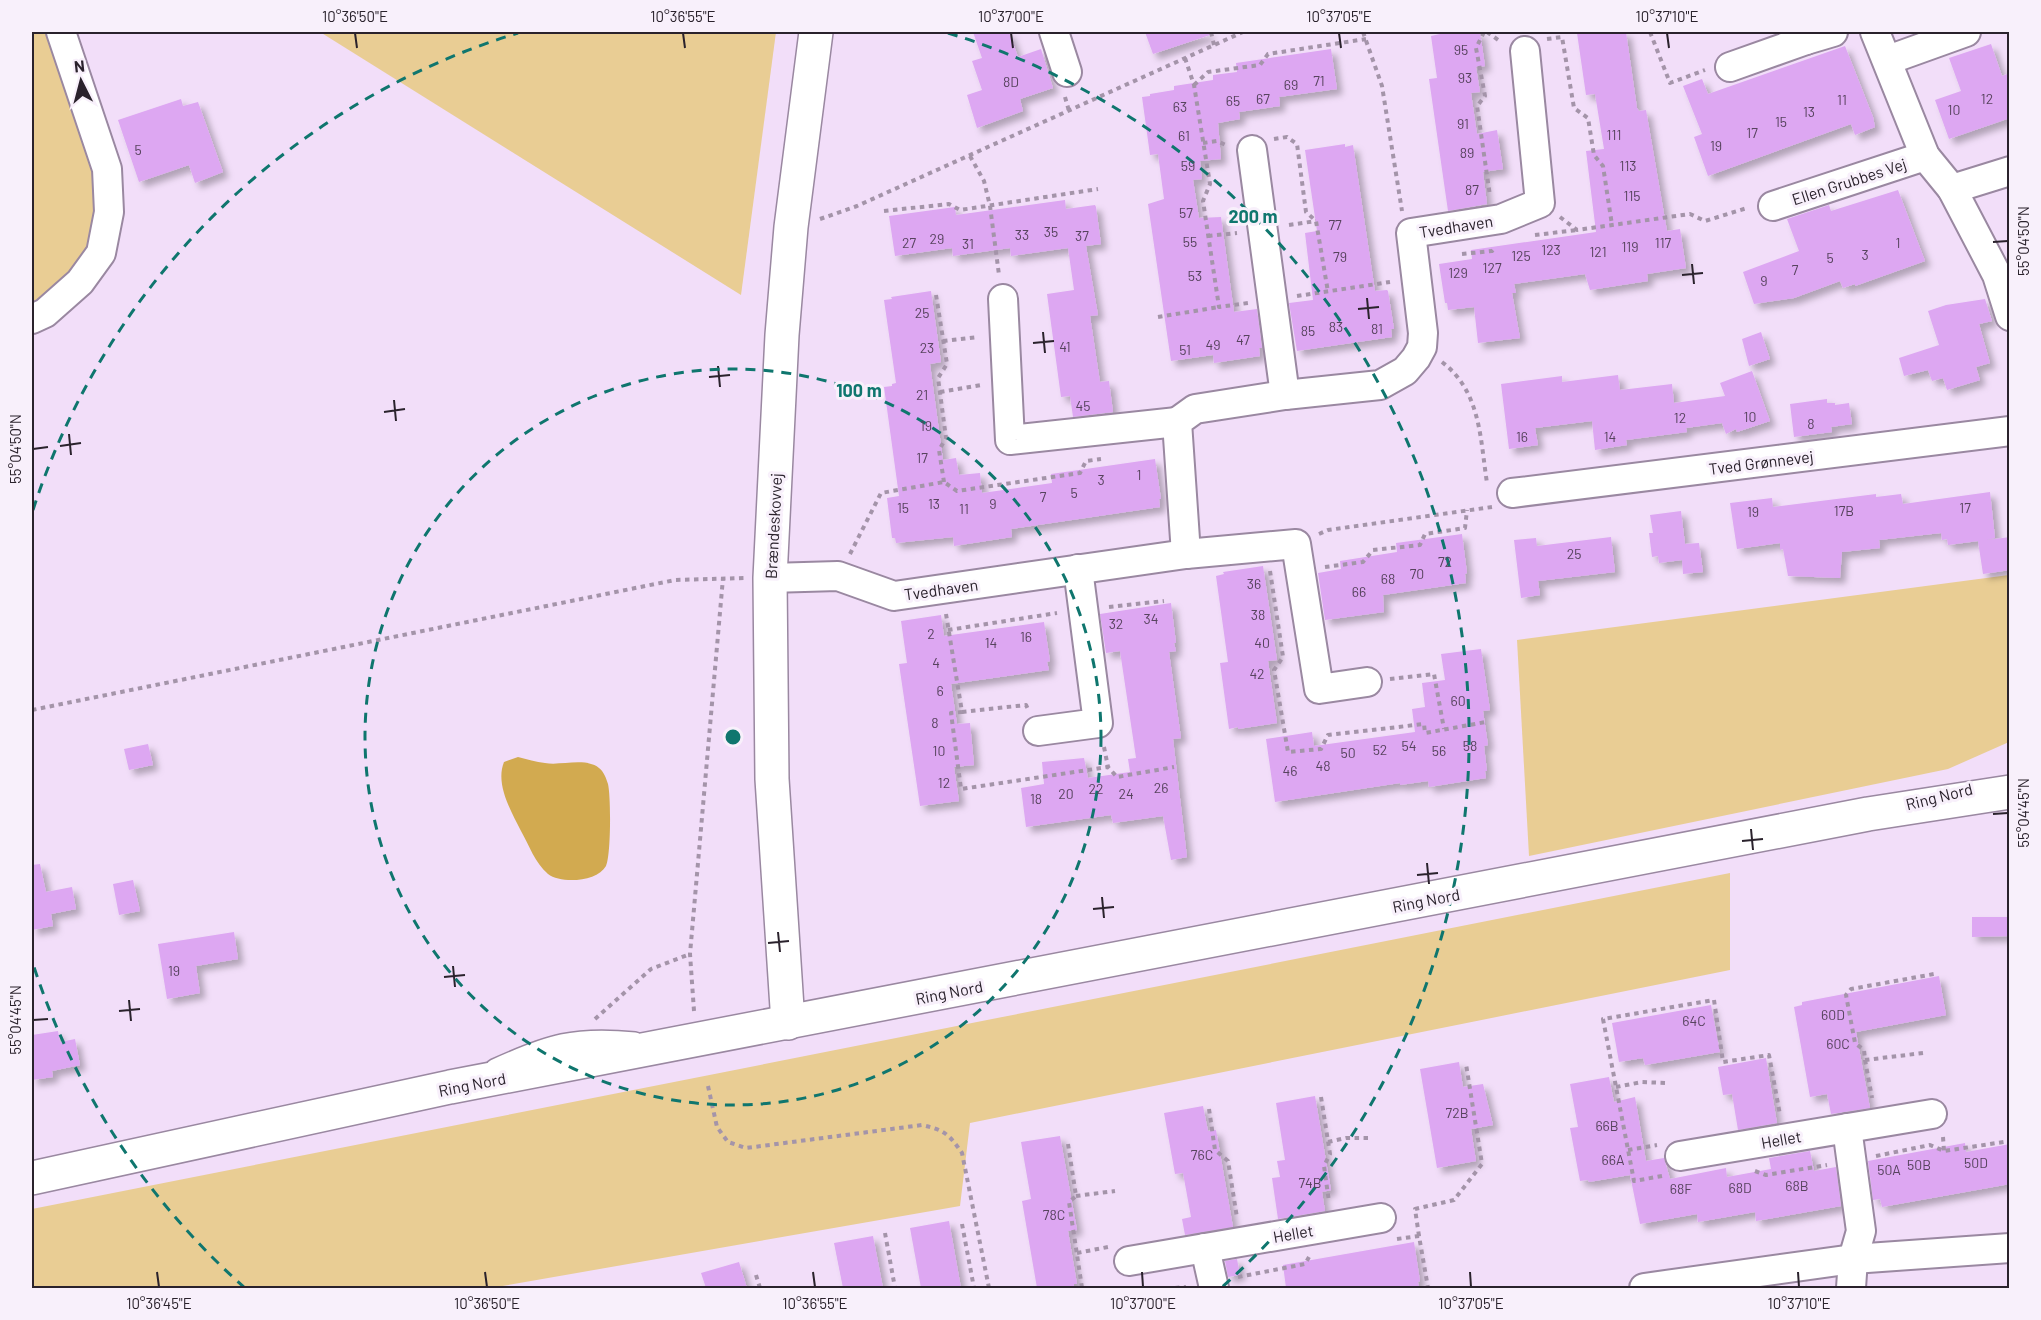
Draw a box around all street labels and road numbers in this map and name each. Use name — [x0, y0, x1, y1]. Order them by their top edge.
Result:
street label: Ellen Grubbes Vej — [1789, 154, 1909, 208]
street label: Tvedhaven — [1418, 211, 1494, 241]
street label: Tved Grønnevej — [1707, 446, 1815, 478]
street label: Brændeskovvej — [761, 473, 785, 579]
street label: Tvedhaven — [903, 574, 979, 604]
street label: Ring Nord — [1904, 779, 1974, 813]
street label: Ring Nord — [1391, 884, 1461, 916]
street label: Ring Nord — [914, 976, 984, 1008]
street label: Ring Nord — [437, 1068, 507, 1100]
street label: Hellet — [1759, 1126, 1803, 1152]
street label: Hellet — [1271, 1220, 1315, 1246]

